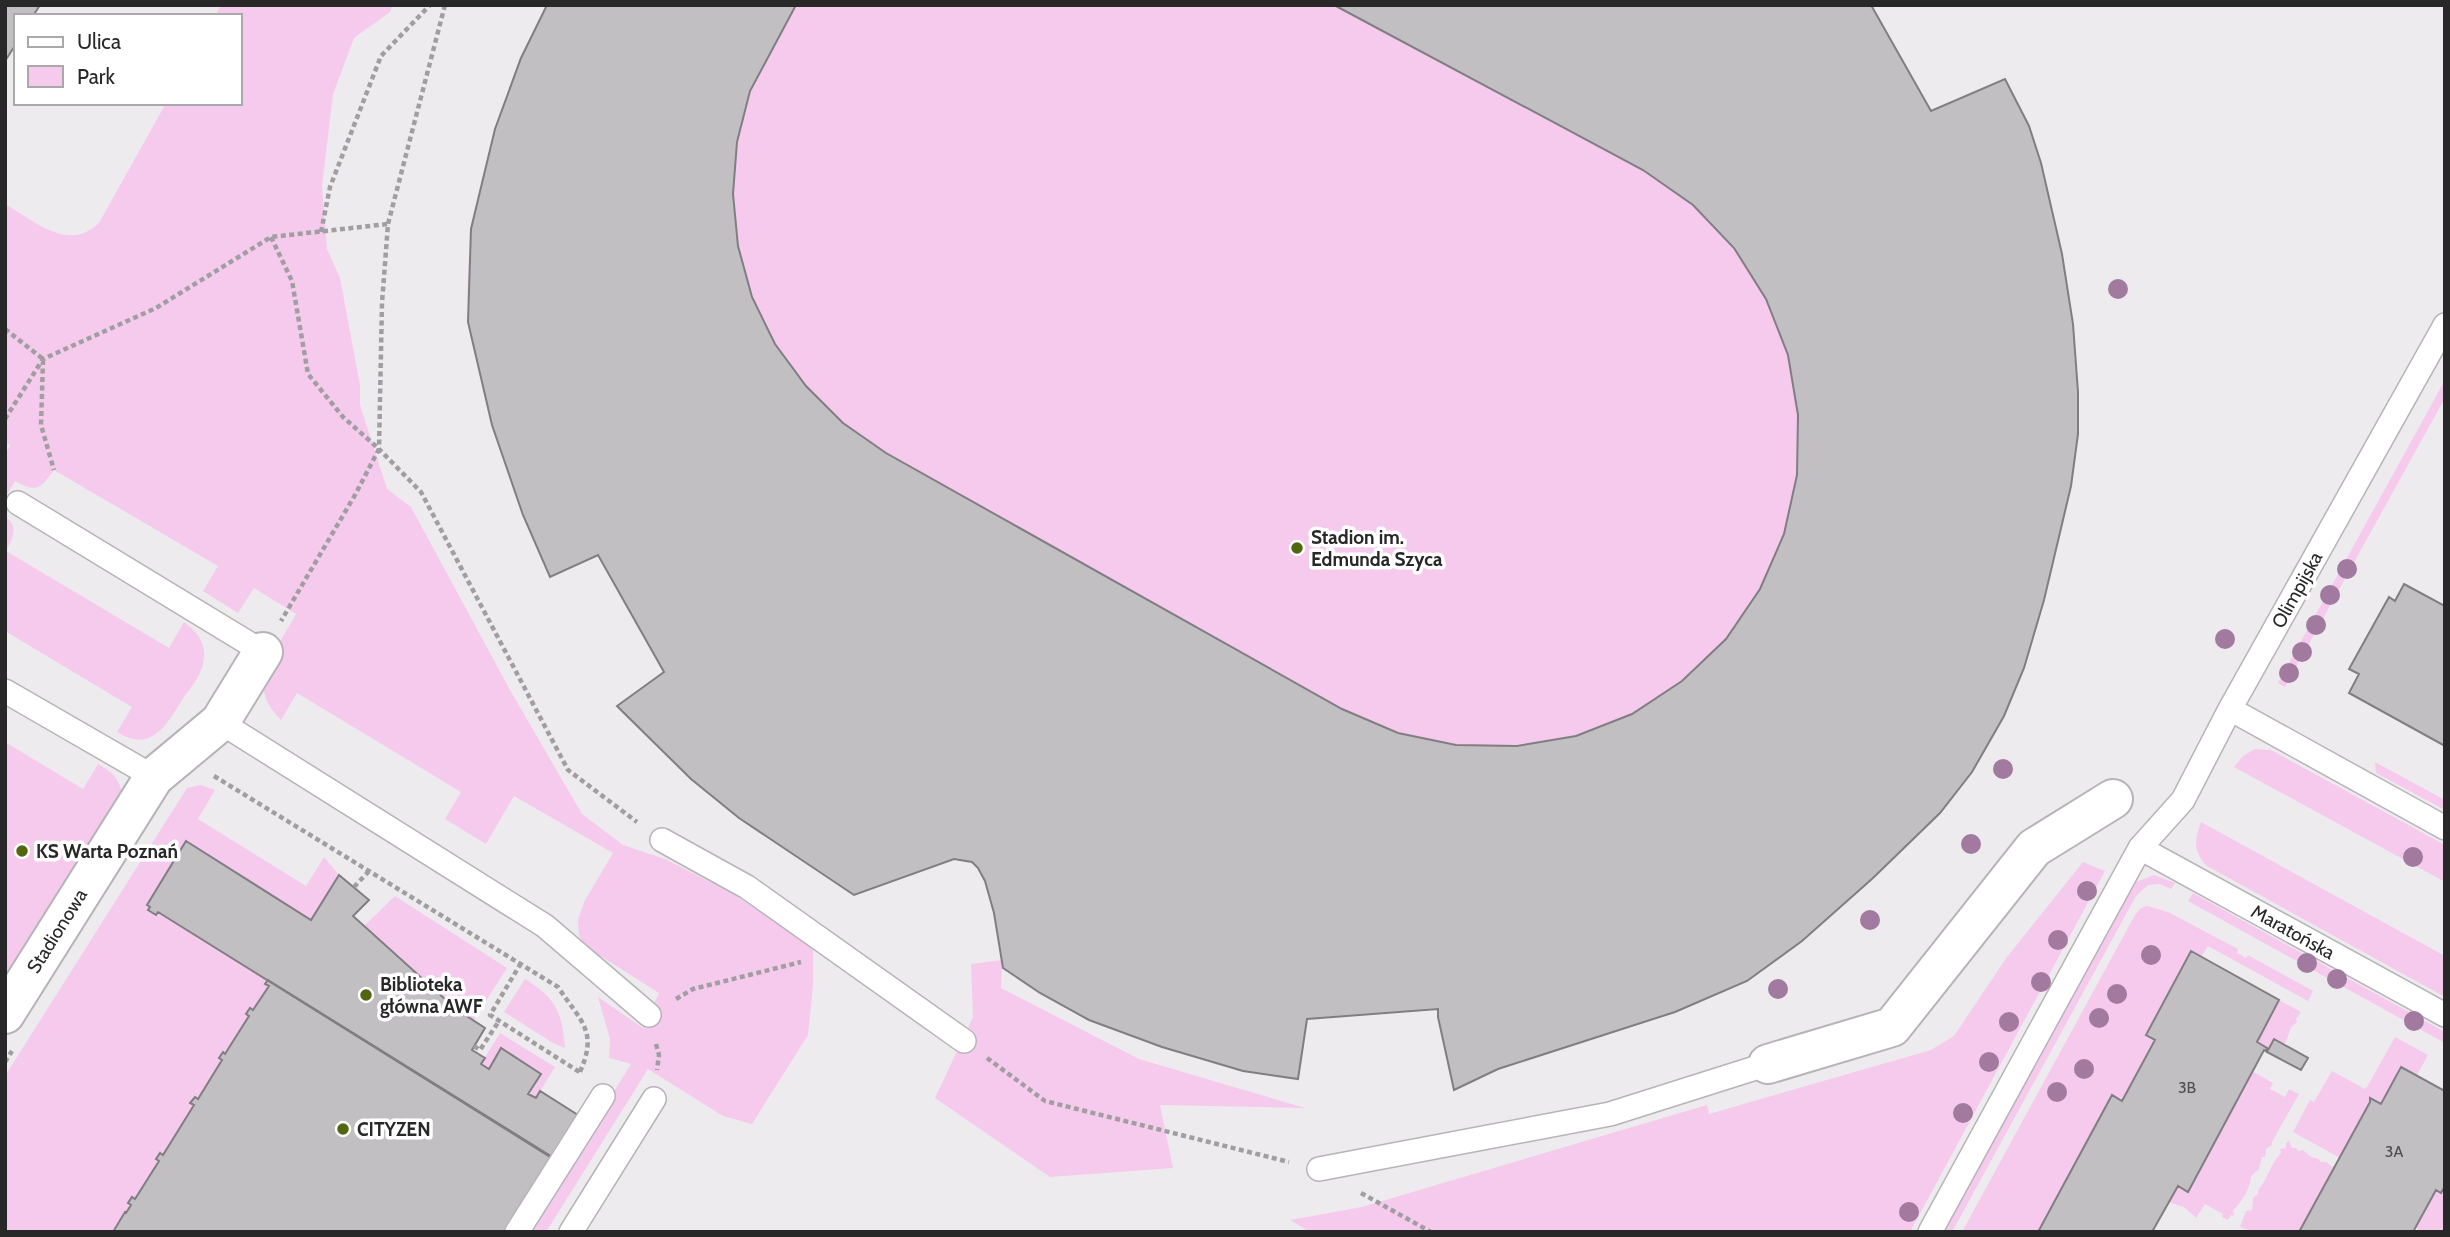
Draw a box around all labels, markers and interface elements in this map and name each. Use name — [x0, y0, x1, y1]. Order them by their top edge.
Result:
legend — [14, 14, 242, 105]
text: Ulica — [77, 29, 121, 54]
text: Park — [77, 64, 115, 89]
place label: Stadion im. Edmunda Szyca — [1311, 526, 1443, 571]
marker: Stadion im. Edmunda Szyca — [1289, 540, 1305, 556]
street label: Olimpijska — [2267, 548, 2327, 632]
place label: KS Warta Poznań — [36, 840, 178, 863]
marker: KS Warta Poznań — [14, 843, 30, 859]
street label: Stadionowa — [22, 885, 92, 977]
street label: Maratońska — [2247, 900, 2339, 964]
place label: Biblioteka główna AWF — [380, 973, 483, 1018]
marker: Biblioteka główna AWF — [358, 987, 374, 1003]
house number: 3B — [2178, 1078, 2197, 1097]
place label: CITYZEN — [357, 1118, 431, 1141]
marker: CITYZEN — [335, 1121, 351, 1137]
house number: 3A — [2385, 1142, 2403, 1161]

